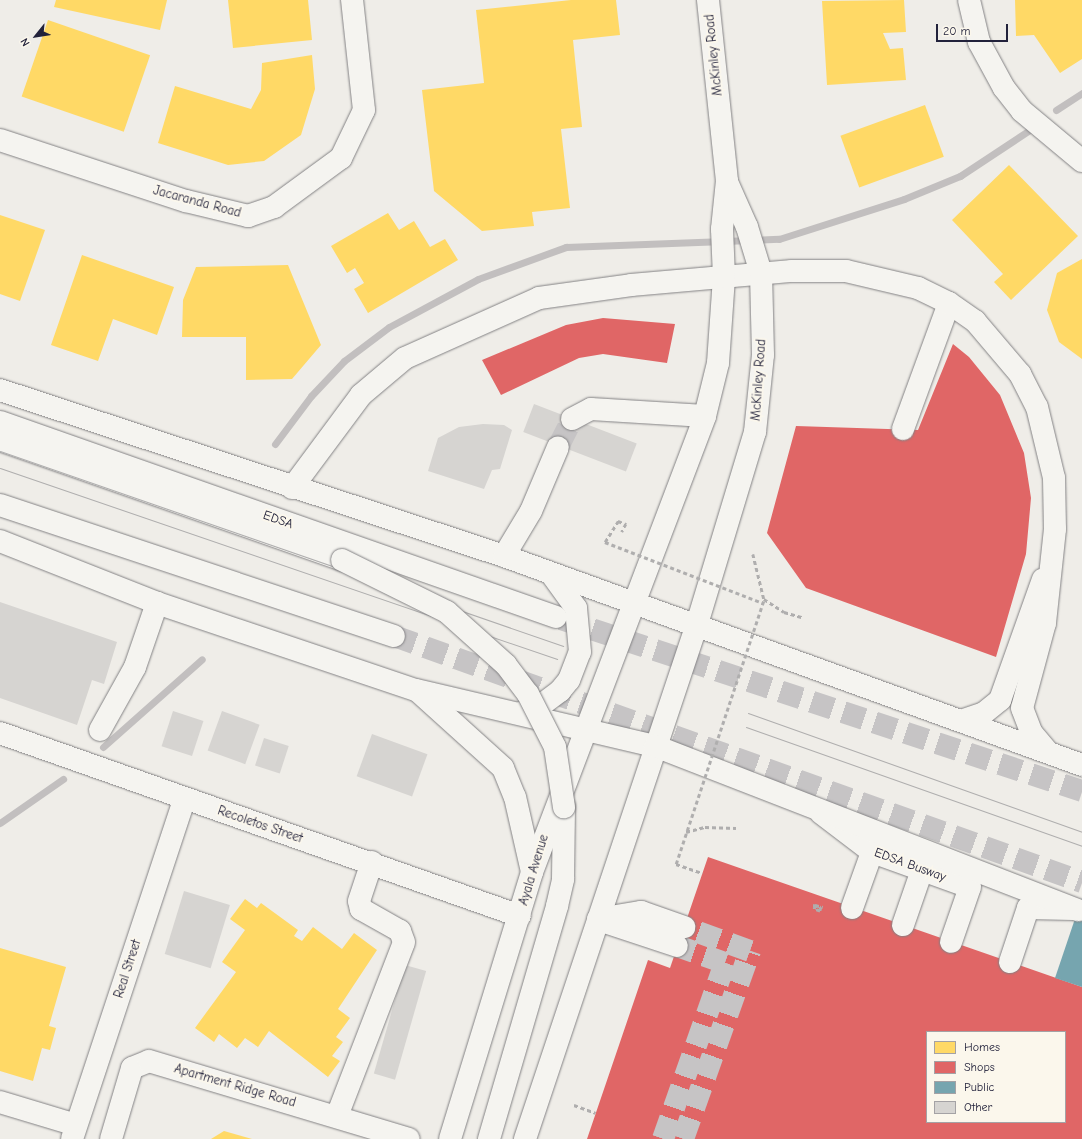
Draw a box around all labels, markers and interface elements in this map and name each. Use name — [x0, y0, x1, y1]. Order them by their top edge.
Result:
street label: McKinley Road — [702, 13, 726, 97]
north arrow — [16, 16, 56, 56]
scale bar — [938, 16, 1010, 42]
text: 20 m — [943, 24, 971, 38]
text: N — [18, 36, 33, 49]
street label: Jacaranda Road — [151, 183, 243, 221]
street label: McKinley Road — [748, 338, 770, 422]
street label: EDSA — [261, 508, 295, 532]
street label: Recoletos Street — [215, 803, 305, 847]
street label: Ayala Avenue — [516, 833, 552, 907]
street label: EDSA Busway — [872, 845, 948, 885]
street label: Real Street — [111, 938, 145, 1000]
legend — [926, 1031, 1066, 1123]
text: Homes — [964, 1040, 1000, 1054]
text: Shops — [964, 1060, 995, 1074]
street label: Apartment Ridge Road — [172, 1061, 298, 1111]
text: Public — [964, 1080, 994, 1094]
text: Other — [964, 1100, 992, 1114]

